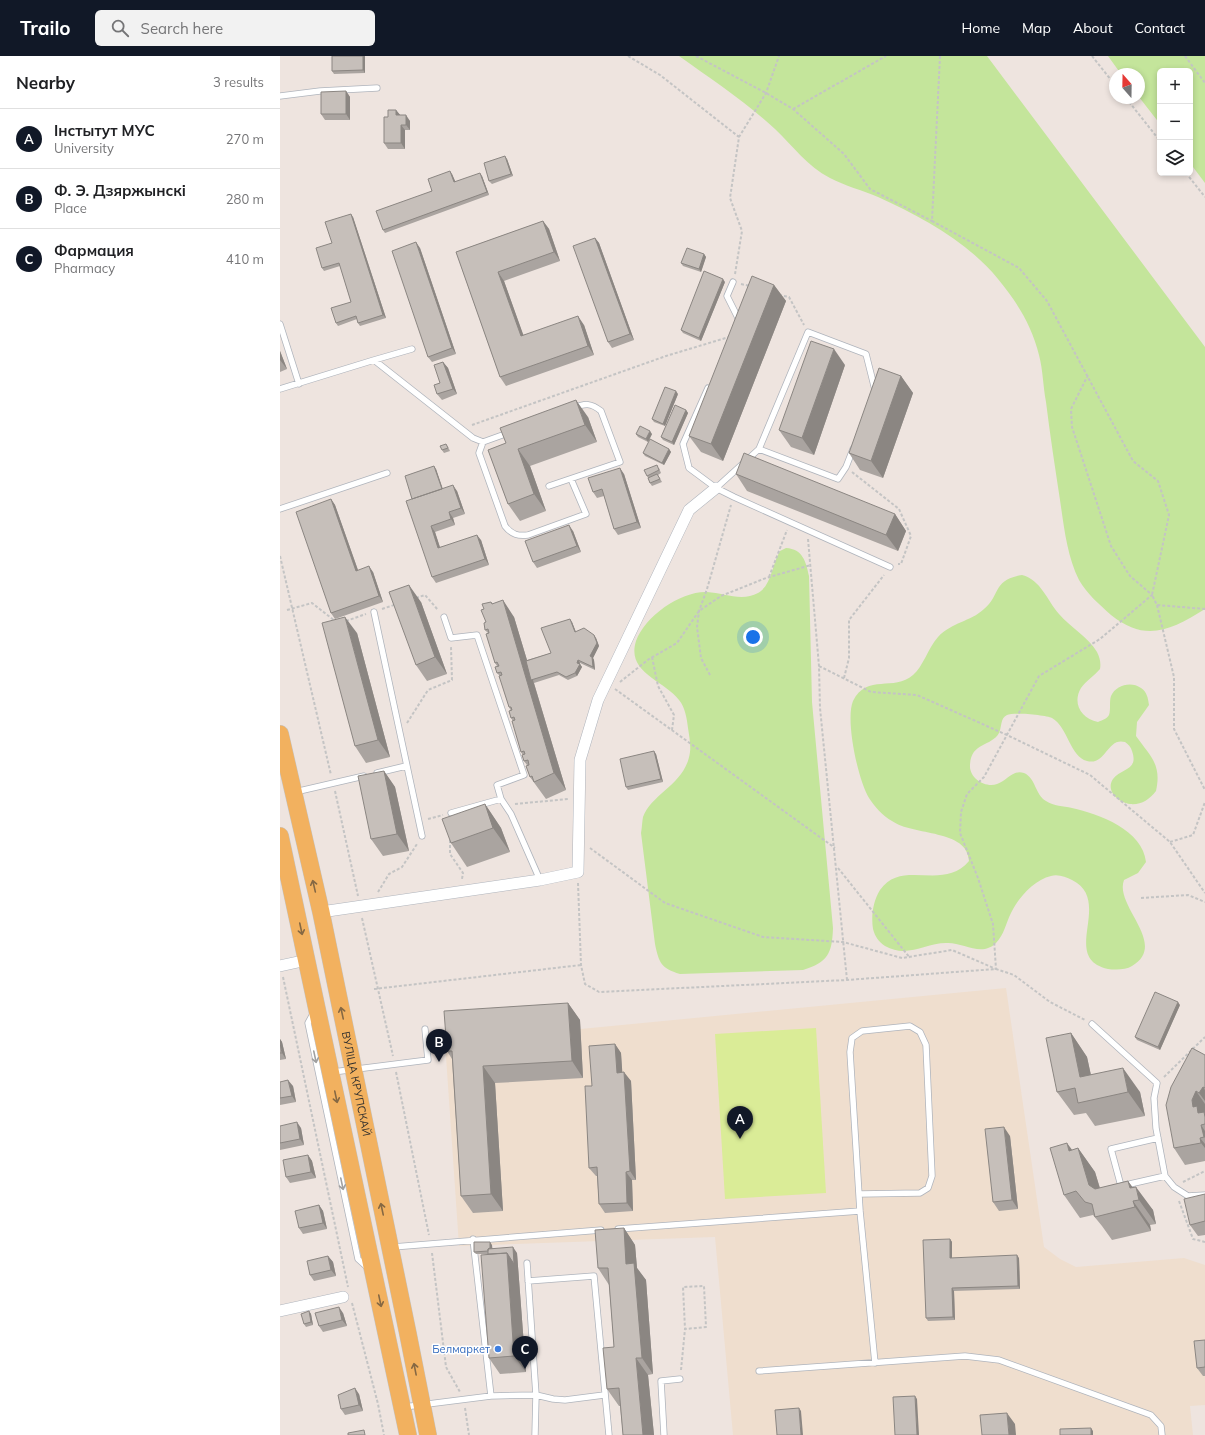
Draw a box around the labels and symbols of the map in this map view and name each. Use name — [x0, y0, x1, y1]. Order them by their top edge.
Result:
north arrow — [1109, 68, 1145, 104]
your location — [743, 627, 763, 647]
one-way arrow — [310, 880, 318, 893]
one-way arrow — [297, 922, 305, 935]
one-way arrow — [337, 1007, 345, 1020]
pin: B — [426, 1029, 452, 1062]
street label: ВУЛІЦА КРУПСКАЙ — [339, 1030, 374, 1137]
one-way arrow — [311, 1050, 319, 1063]
one-way arrow — [333, 1090, 341, 1103]
pin: A — [727, 1106, 753, 1139]
one-way arrow — [338, 1177, 346, 1190]
one-way arrow — [378, 1203, 386, 1216]
one-way arrow — [376, 1295, 384, 1308]
pin: C — [512, 1336, 538, 1369]
place label: Белмаркет — [432, 1342, 490, 1356]
marker: Белмаркет — [493, 1344, 503, 1354]
one-way arrow — [411, 1363, 419, 1376]

